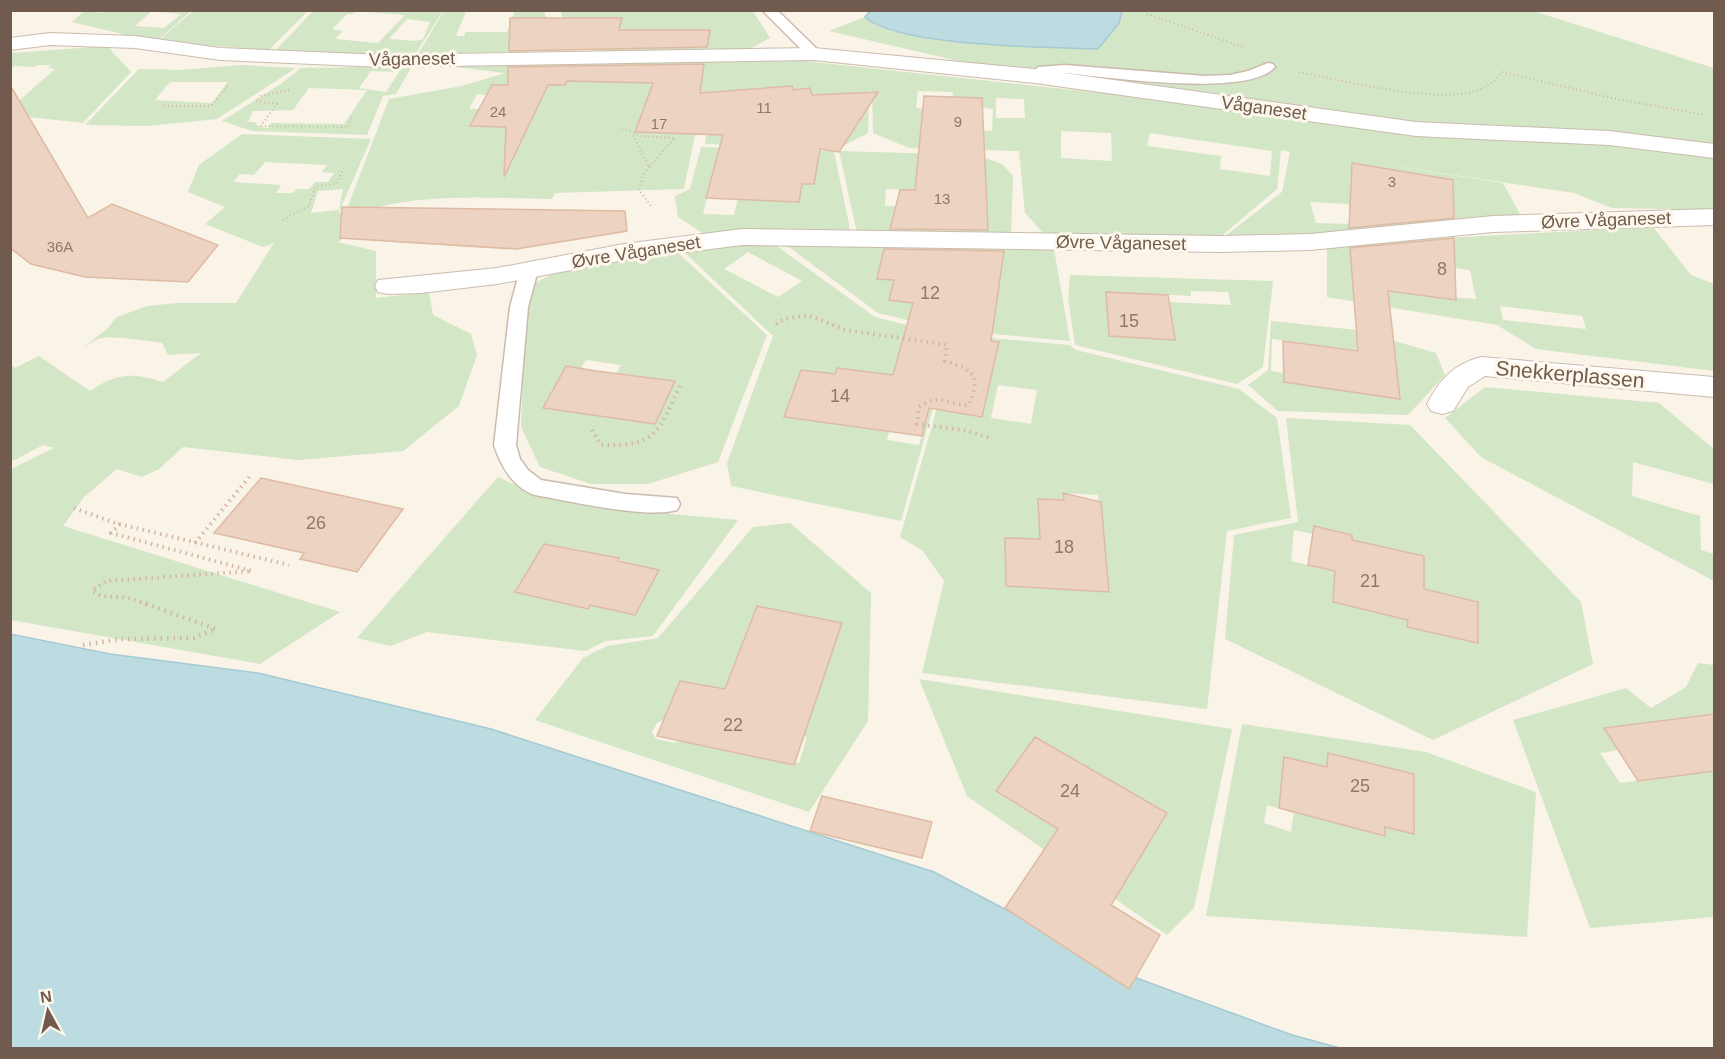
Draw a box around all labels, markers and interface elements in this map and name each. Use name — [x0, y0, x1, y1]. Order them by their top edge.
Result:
street label: Våganeset — [369, 48, 455, 70]
street label: Våganeset — [1220, 92, 1308, 124]
house number: 11 — [756, 99, 772, 116]
house number: 24 — [490, 103, 506, 120]
house number: 9 — [954, 113, 962, 130]
house number: 17 — [651, 115, 667, 132]
house number: 3 — [1388, 173, 1396, 190]
house number: 13 — [934, 190, 950, 207]
street label: Øvre Våganeset — [1541, 208, 1671, 232]
street label: Øvre Våganeset — [570, 232, 702, 272]
street label: Øvre Våganeset — [1056, 232, 1186, 254]
house number: 36A — [47, 238, 73, 255]
house number: 8 — [1437, 259, 1447, 279]
house number: 12 — [920, 283, 940, 303]
house number: 15 — [1119, 311, 1139, 331]
street label: Snekkerplassen — [1495, 356, 1645, 392]
house number: 14 — [830, 386, 850, 406]
house number: 26 — [306, 513, 326, 533]
house number: 18 — [1054, 537, 1074, 557]
house number: 21 — [1360, 571, 1380, 591]
house number: 22 — [723, 715, 743, 735]
house number: 25 — [1350, 776, 1370, 796]
house number: 24 — [1060, 781, 1080, 801]
north arrow — [18, 981, 78, 1041]
text: N — [39, 987, 53, 1006]

